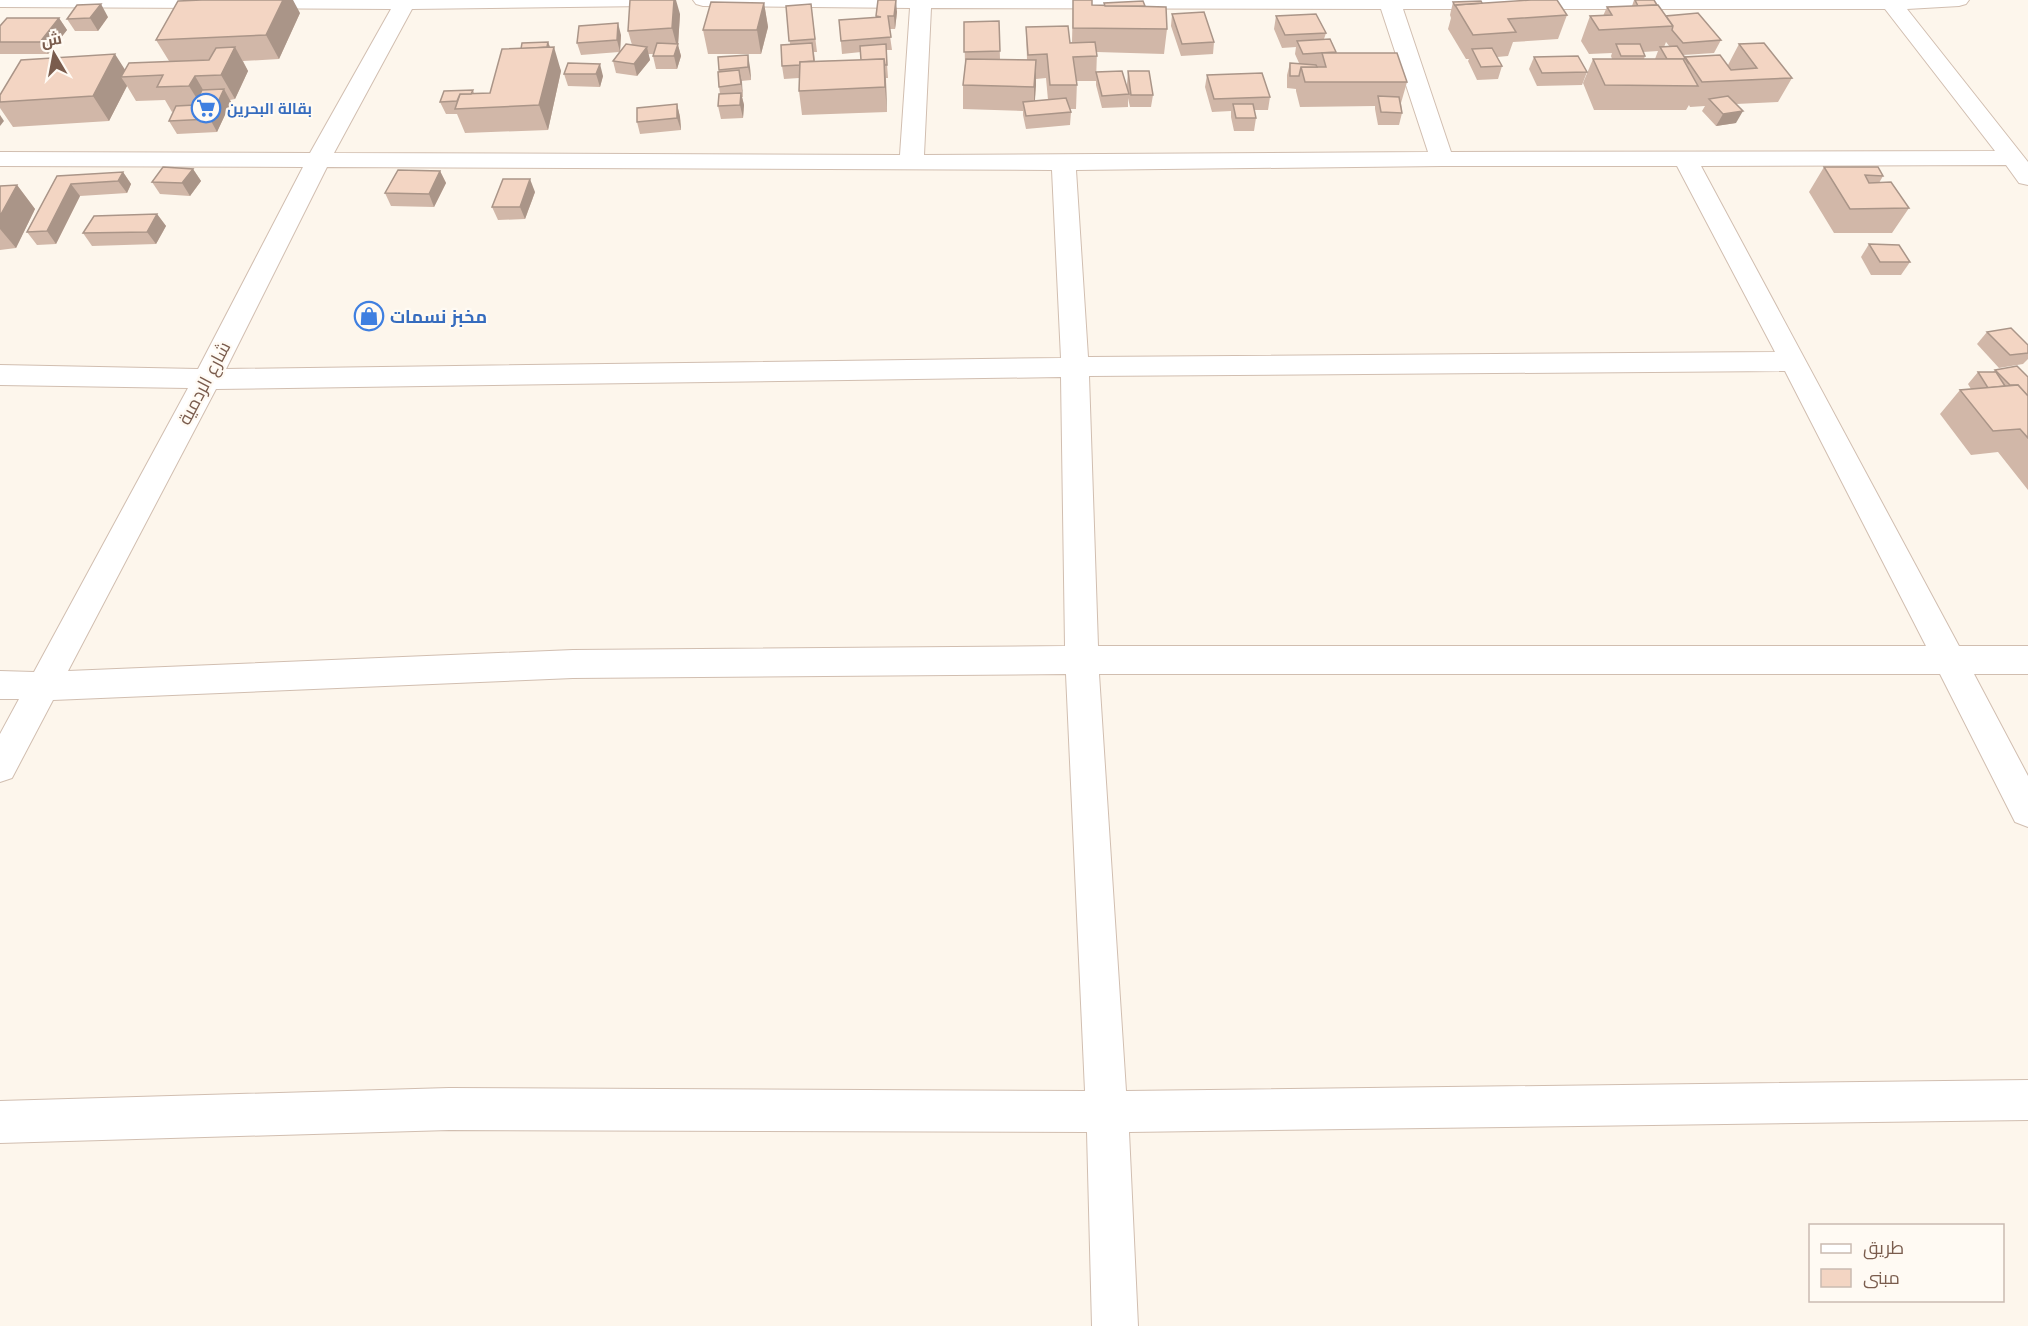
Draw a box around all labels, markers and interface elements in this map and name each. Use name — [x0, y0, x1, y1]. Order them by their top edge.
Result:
north arrow — [24, 24, 84, 84]
text: ش — [40, 28, 63, 51]
supermarket icon: بقالة البحرين — [190, 92, 222, 124]
place label: بقالة البحرين — [227, 99, 312, 118]
shop icon: مخبز نسمات — [353, 300, 385, 332]
place label: مخبز نسمات — [390, 305, 487, 328]
street label: شارع الردمية — [173, 337, 236, 429]
legend — [1809, 1224, 2004, 1302]
text: طريق — [1863, 1236, 1904, 1260]
text: مبنى — [1863, 1266, 1900, 1289]

